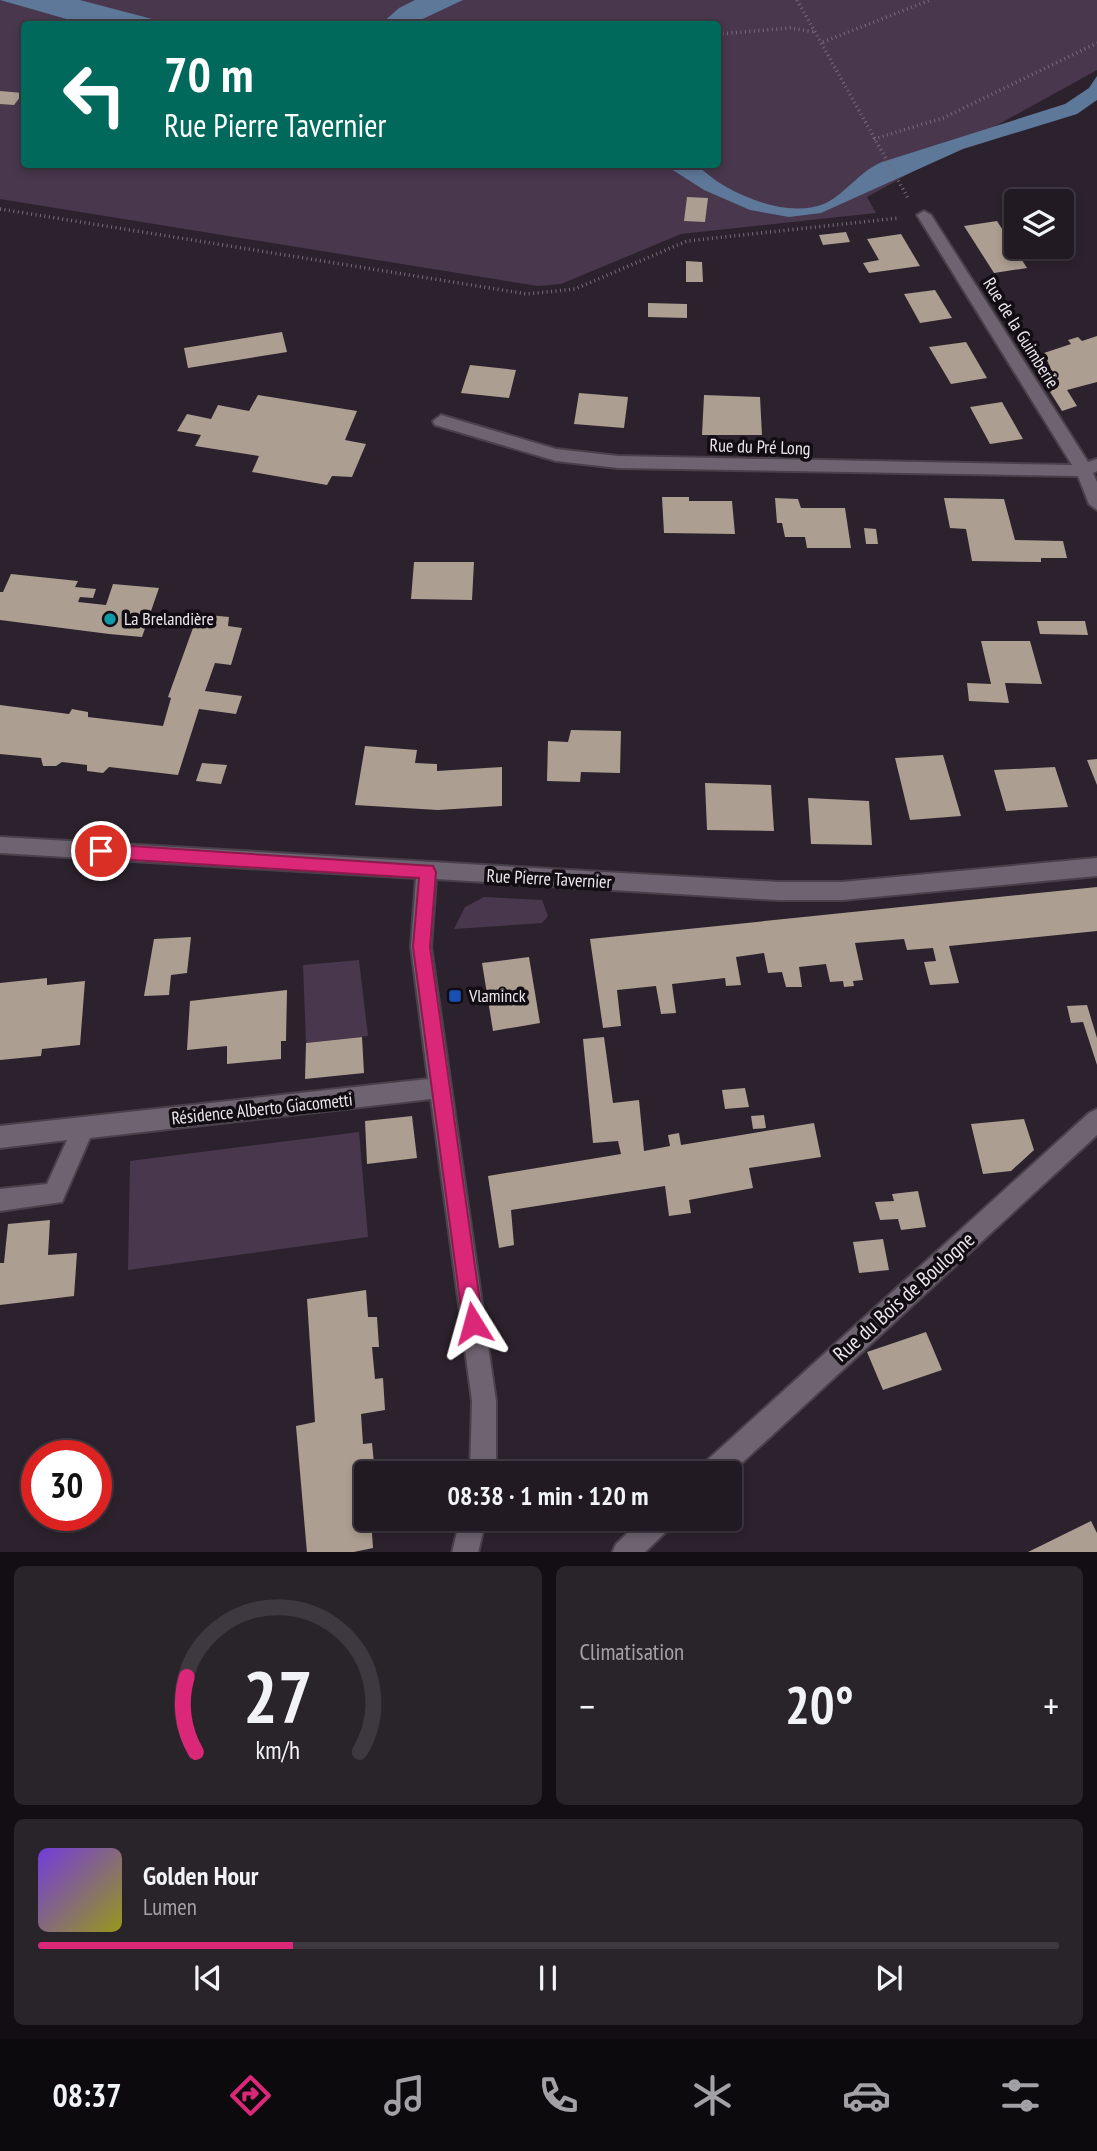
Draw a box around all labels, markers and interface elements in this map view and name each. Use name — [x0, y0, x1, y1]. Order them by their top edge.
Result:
text: 70 m — [164, 42, 253, 106]
icon: left — [49, 49, 140, 140]
text: Rue Pierre Tavernier — [164, 104, 386, 146]
map controls — [1004, 189, 1074, 259]
button: layers — [1004, 189, 1074, 259]
street label: Rue de la Guimberie — [978, 273, 1064, 392]
street label: Rue du Pré Long — [709, 433, 811, 460]
place label: La Brelandière — [124, 607, 214, 630]
marker: La Brelandière — [102, 611, 118, 627]
pin — [71, 821, 131, 881]
icon: arrive — [82, 832, 120, 870]
street label: Rue Pierre Tavernier — [486, 864, 612, 893]
place label: Vlaminck — [468, 984, 526, 1007]
marker: Vlaminck — [447, 988, 463, 1004]
street label: Résidence Alberto Giacometti — [170, 1088, 354, 1129]
street label: Rue du Bois de Boulogne — [827, 1226, 980, 1367]
position arrow — [436, 1286, 510, 1360]
speed limit sign: 30 — [21, 1440, 112, 1531]
text: 08:38 · 1 min · 120 m — [448, 1479, 648, 1512]
text: Climatisation — [580, 1637, 684, 1666]
text: 27 — [243, 1648, 313, 1742]
text: 20° — [785, 1671, 854, 1738]
text: − — [580, 1681, 595, 1730]
text: + — [1043, 1681, 1059, 1730]
text: km/h — [256, 1733, 300, 1765]
text: Golden Hour — [143, 1859, 258, 1892]
text: Lumen — [143, 1892, 197, 1921]
icon: previous — [189, 1959, 227, 1997]
icon: pause — [529, 1959, 567, 1997]
icon: next — [870, 1959, 908, 1997]
icon: directions — [226, 2071, 275, 2120]
icon: music — [380, 2071, 429, 2120]
icon: phone — [534, 2071, 583, 2120]
icon: climate — [688, 2071, 737, 2120]
icon: car — [842, 2071, 891, 2120]
icon: filters — [996, 2071, 1045, 2120]
text: 08:37 — [52, 2074, 122, 2116]

